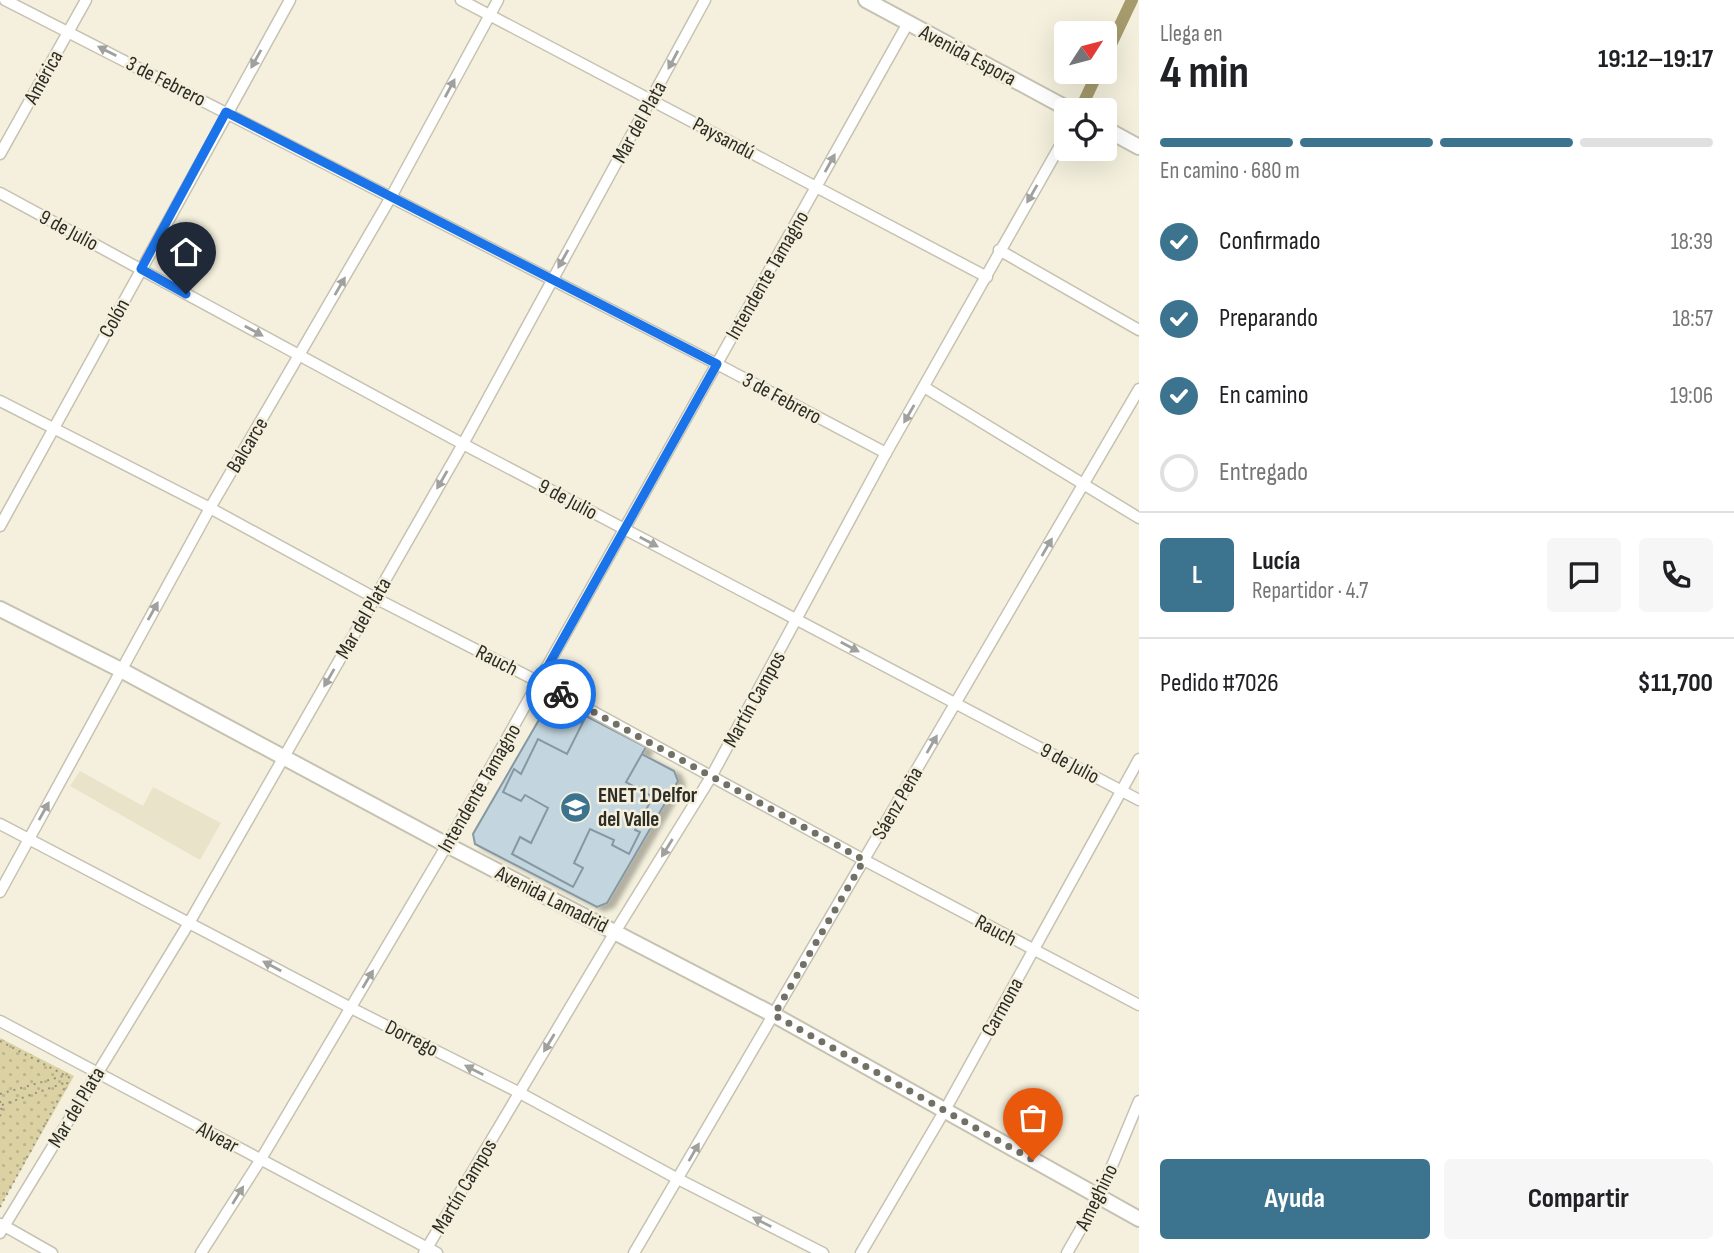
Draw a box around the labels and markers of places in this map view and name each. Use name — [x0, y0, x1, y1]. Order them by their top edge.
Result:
pin — [156, 222, 216, 294]
place label: ENET 1 Delfor del Valle — [598, 783, 698, 832]
school or university icon: ENET 1 Delfor del Valle — [558, 790, 592, 824]
pin — [1003, 1088, 1063, 1160]

